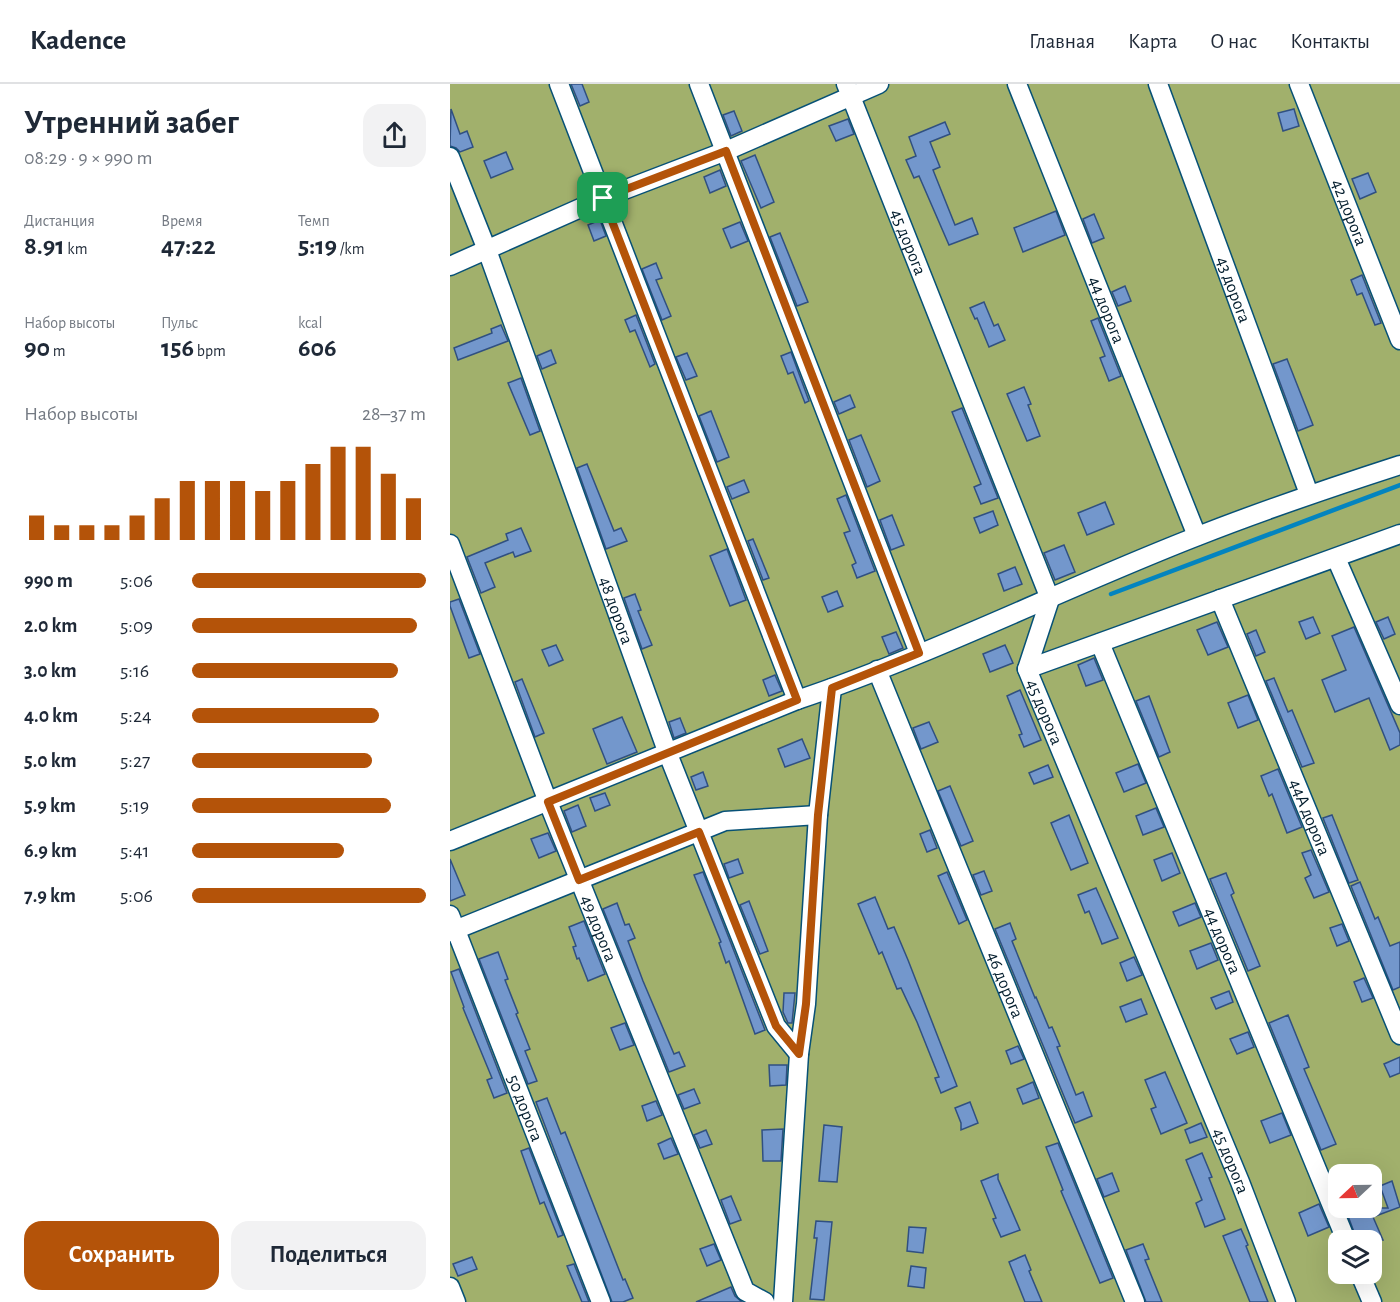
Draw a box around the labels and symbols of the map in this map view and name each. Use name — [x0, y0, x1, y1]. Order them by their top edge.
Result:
pin — [577, 172, 628, 223]
street label: 42 дорога — [1328, 177, 1370, 249]
street label: 45 дорога — [887, 207, 929, 278]
street label: 43 дорога — [1212, 254, 1253, 325]
street label: 44 дорога — [1085, 274, 1127, 346]
street label: 48 дорога — [595, 575, 636, 647]
street label: 45 дорога — [1022, 677, 1065, 748]
street label: 44А дорога — [1285, 777, 1333, 858]
street label: 49 дорога — [576, 893, 619, 964]
street label: 44 дорога — [1200, 905, 1243, 977]
street label: 46 дорога — [983, 949, 1026, 1021]
street label: 50 дорога — [503, 1072, 545, 1144]
street label: 45 дорога — [1209, 1126, 1252, 1196]
north arrow — [1328, 1164, 1382, 1218]

